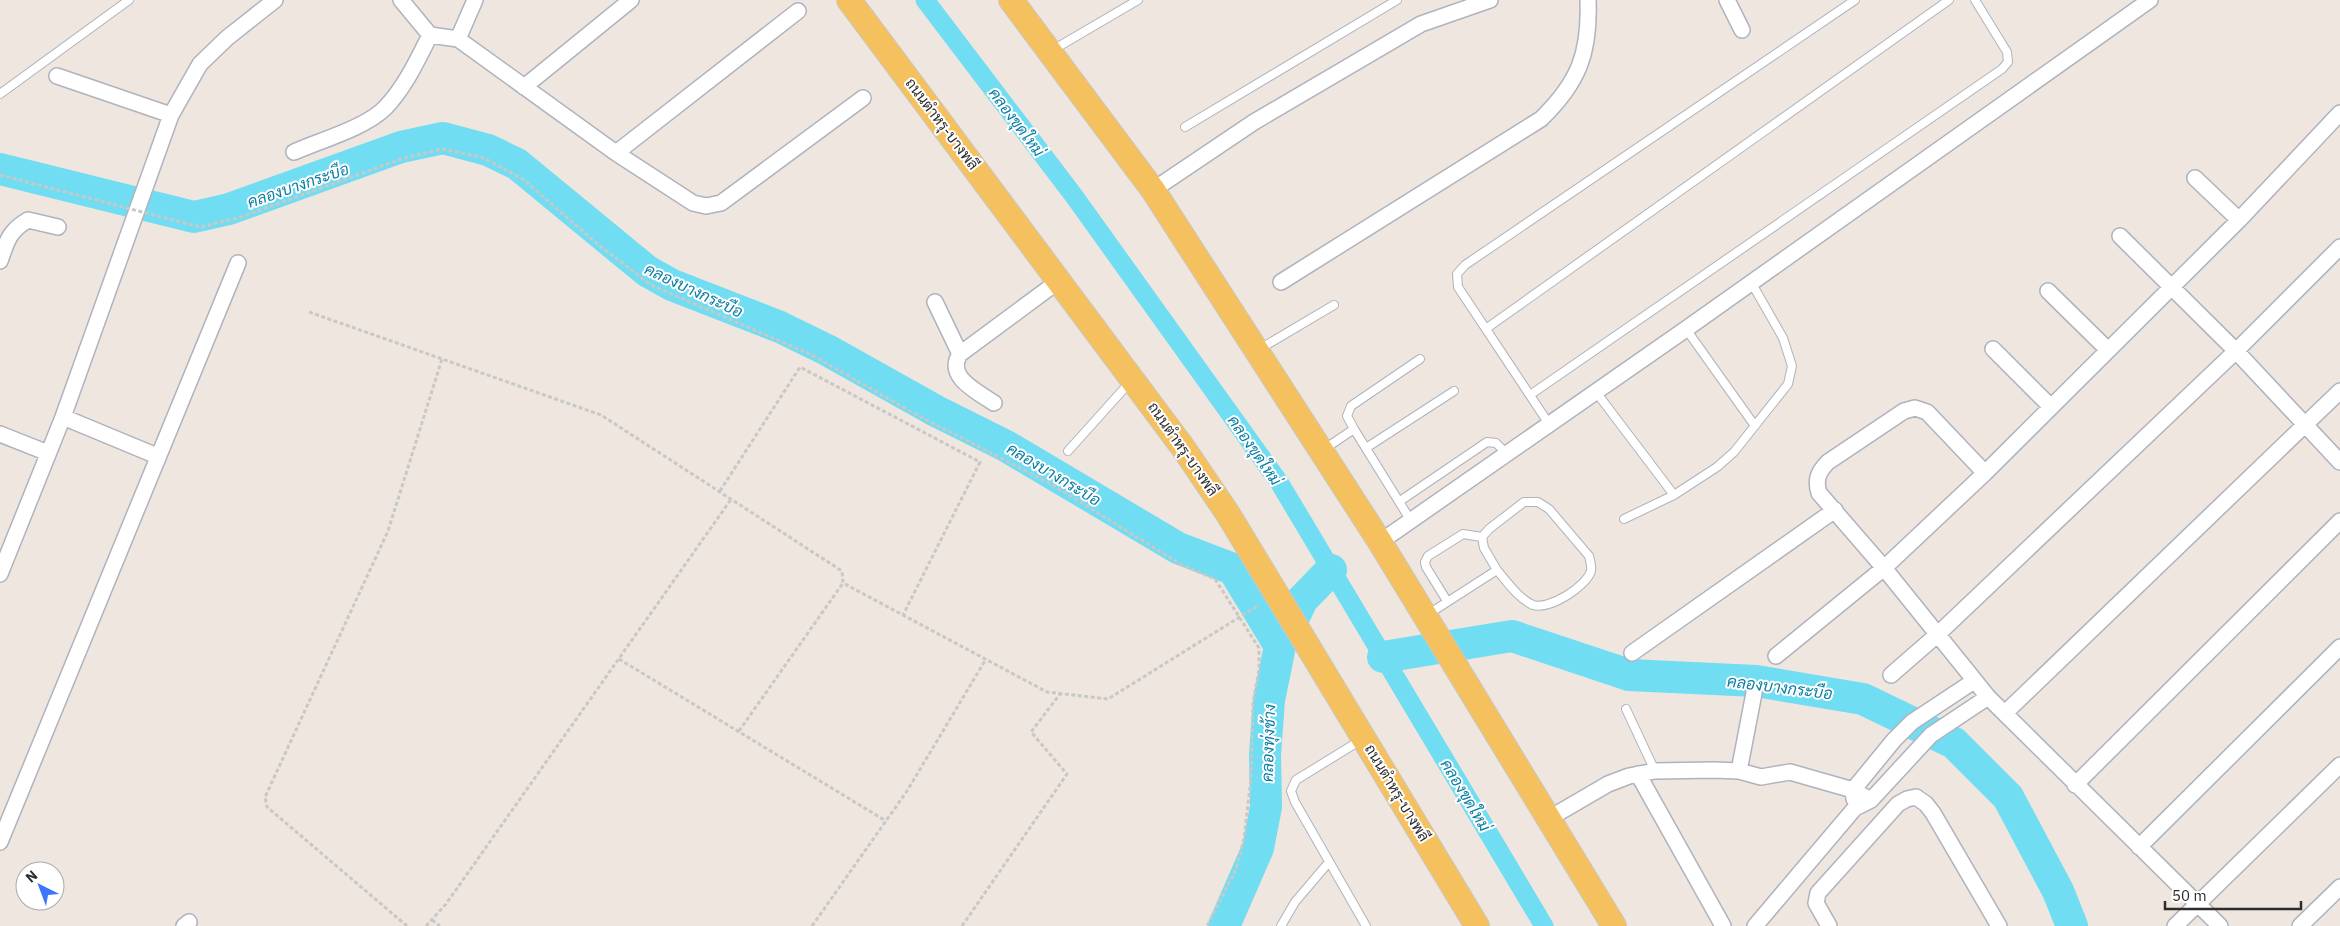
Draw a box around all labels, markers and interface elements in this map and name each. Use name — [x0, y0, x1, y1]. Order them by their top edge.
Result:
street label: ถนนตำหรุ-บางพลี — [900, 74, 983, 175]
water label: คลองขุดใหม่ — [983, 83, 1051, 162]
water label: คลองบางกระบือ — [244, 157, 351, 212]
water label: คลองบางกระบือ — [642, 258, 747, 321]
street label: ถนนตำหรุ-บางพลี — [1142, 398, 1223, 500]
water label: คลองขุดใหม่ — [1222, 411, 1288, 491]
water label: คลองบางกระบือ — [1003, 437, 1105, 510]
water label: คลองบางกระบือ — [1726, 670, 1834, 703]
water label: คลองทุ่งช้าง — [1256, 704, 1281, 782]
street label: ถนนตำหรุ-บางพลี — [1359, 741, 1434, 846]
water label: คลองขุดใหม่ — [1435, 755, 1497, 837]
north arrow — [15, 861, 65, 911]
text: N — [22, 866, 41, 886]
scale bar — [2165, 878, 2301, 910]
text: 50 m — [2172, 886, 2207, 905]

